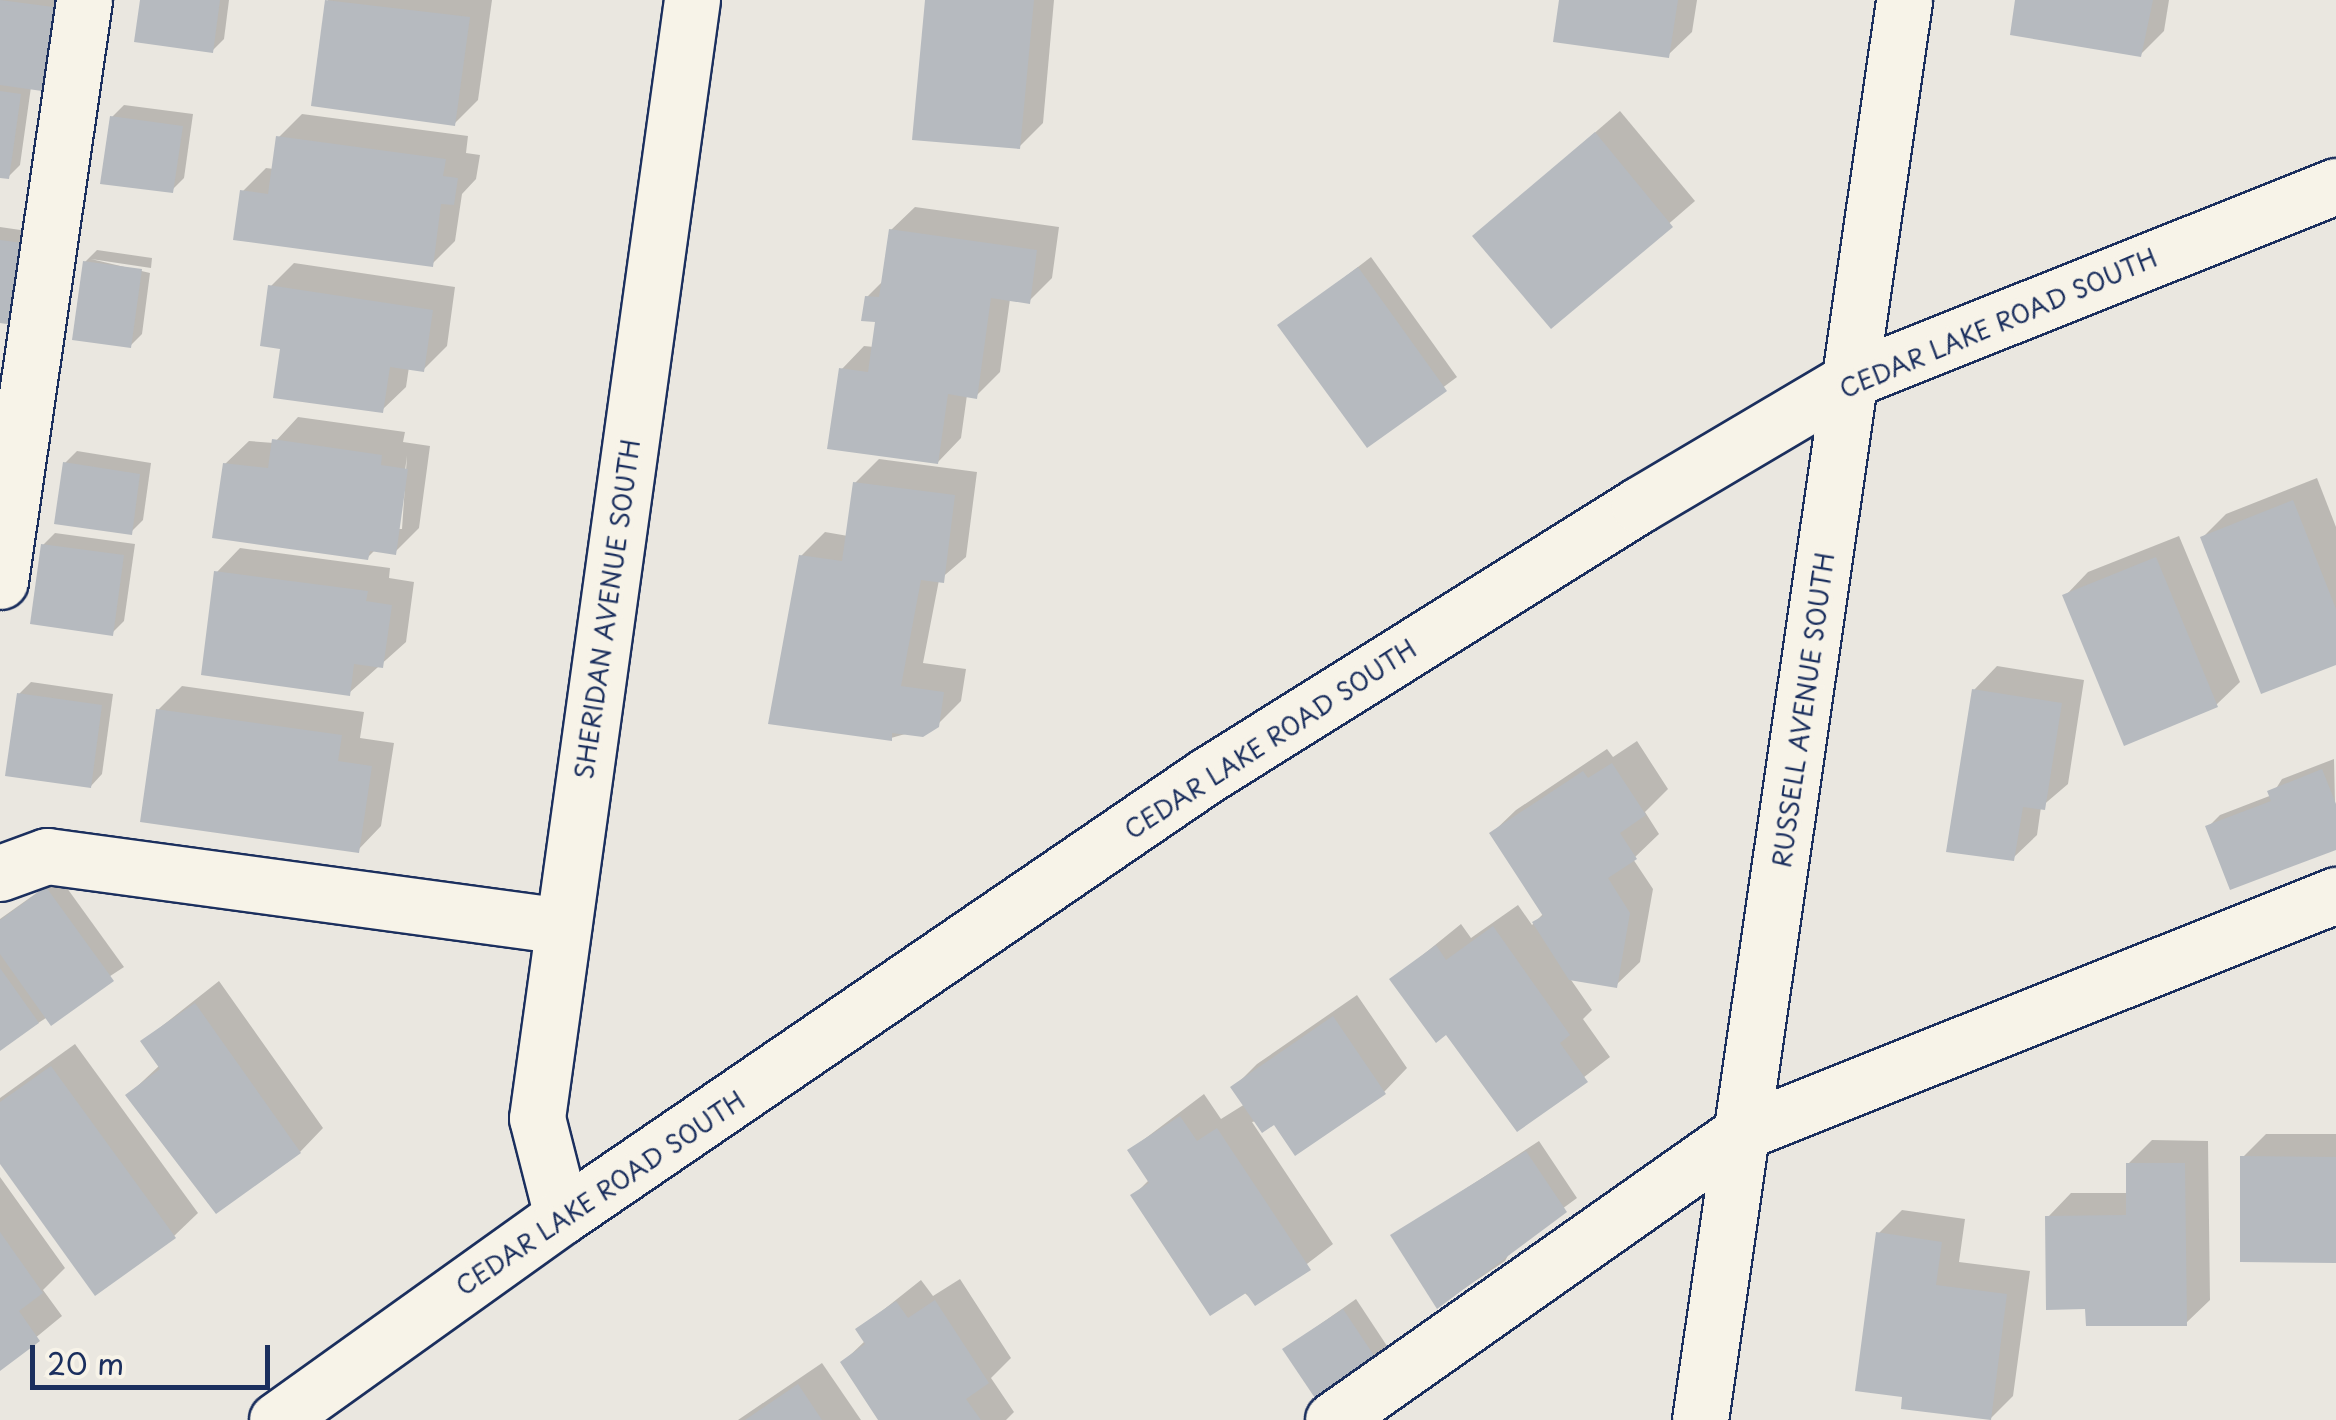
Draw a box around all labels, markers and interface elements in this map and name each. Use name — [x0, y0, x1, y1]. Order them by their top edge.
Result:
street label: CEDAR LAKE ROAD SOUTH — [1833, 242, 2163, 404]
street label: SHERIDAN AVENUE SOUTH — [568, 438, 646, 780]
street label: RUSSELL AVENUE SOUTH — [1766, 549, 1840, 871]
street label: CEDAR LAKE ROAD SOUTH — [1117, 632, 1423, 846]
street label: CEDAR LAKE ROAD SOUTH — [448, 1084, 752, 1302]
scale bar — [35, 1325, 275, 1387]
text: 20 m — [47, 1340, 124, 1385]

